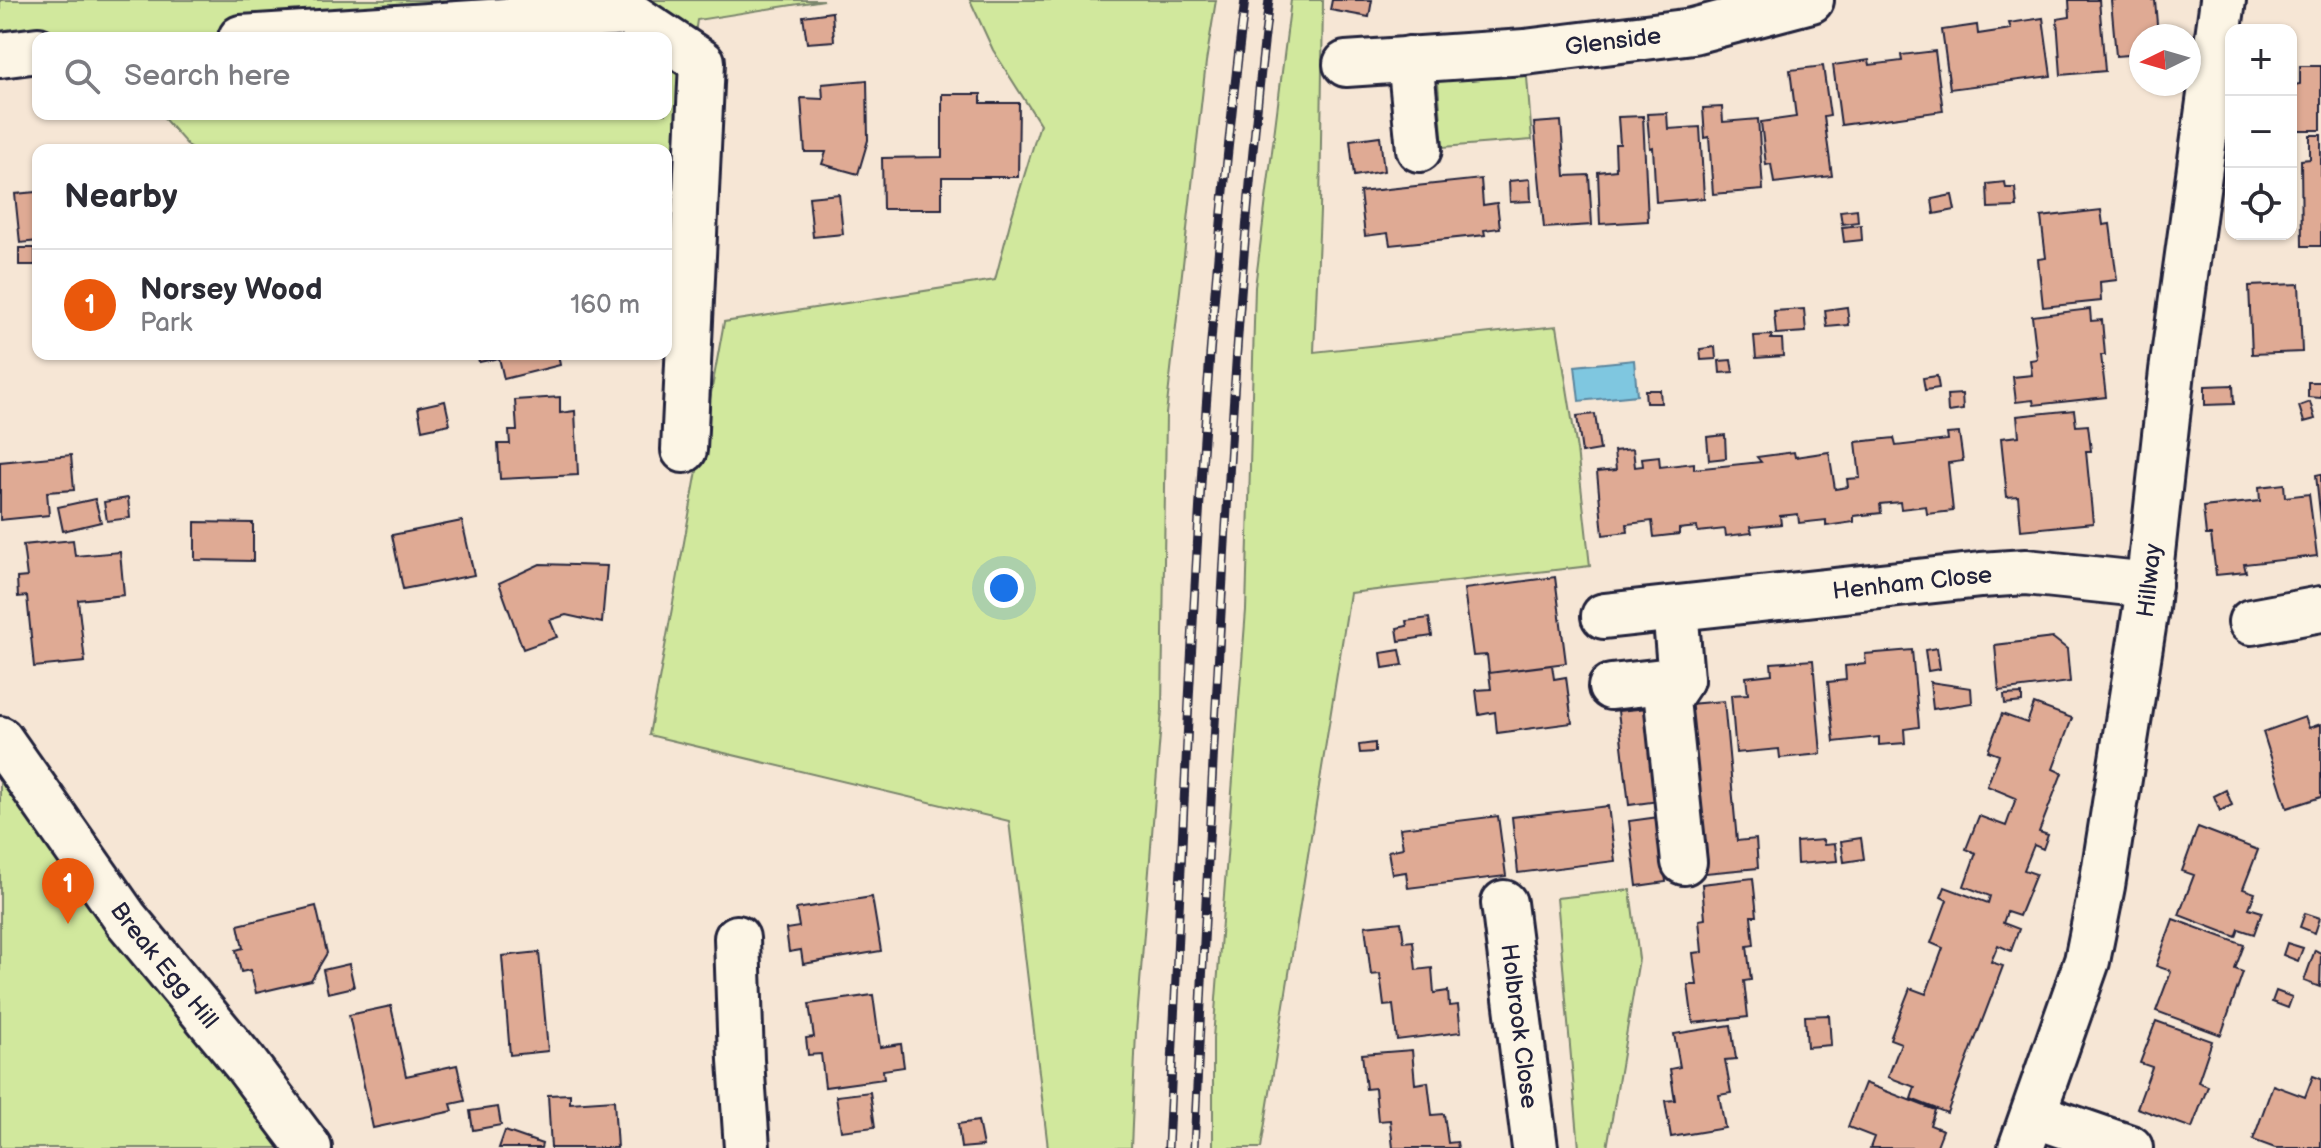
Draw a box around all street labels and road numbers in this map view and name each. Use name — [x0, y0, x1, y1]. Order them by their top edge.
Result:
street label: Glenside — [1563, 21, 1663, 62]
street label: Hillway — [2131, 542, 2168, 620]
street label: Henham Close — [1831, 560, 1993, 606]
street label: Break Egg Hill — [104, 897, 224, 1035]
street label: Holbrook Close — [1494, 942, 1544, 1110]

